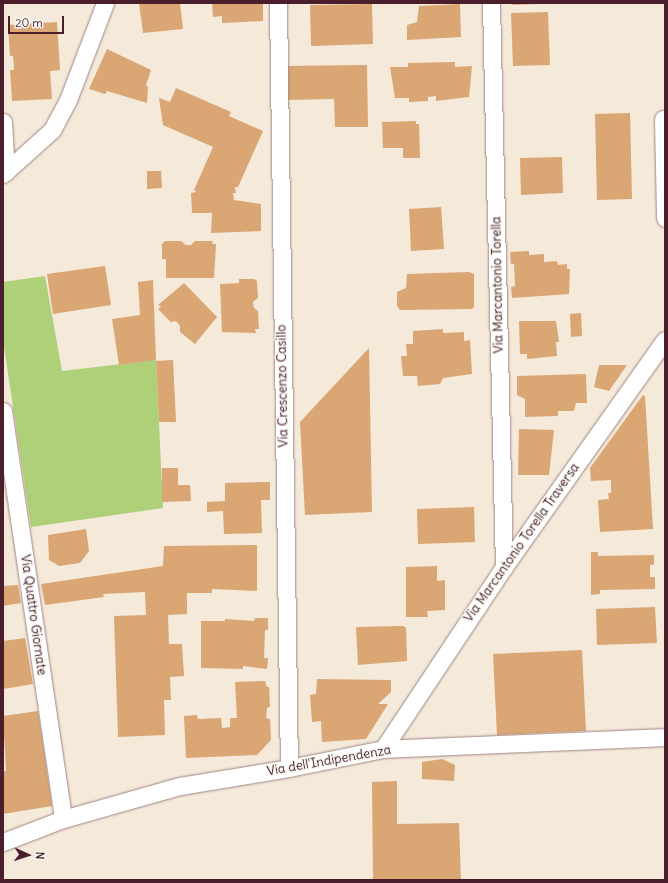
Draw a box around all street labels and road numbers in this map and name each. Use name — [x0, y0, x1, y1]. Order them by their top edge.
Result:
street label: Via Marcantonio Torella — [489, 216, 507, 354]
street label: Via Crescenzo Casillo — [274, 324, 292, 448]
street label: Via Marcantonio Torella Traversa — [461, 461, 583, 625]
street label: Via Quattro Giornate — [17, 554, 49, 676]
street label: Via dell'Indipendenza — [266, 742, 392, 780]

